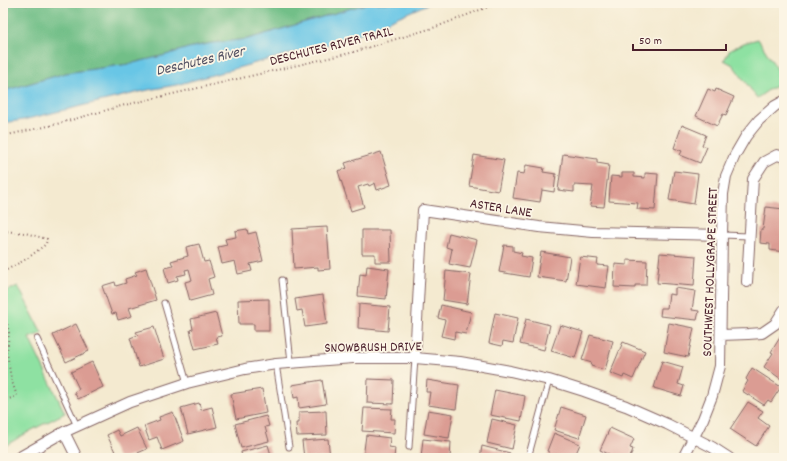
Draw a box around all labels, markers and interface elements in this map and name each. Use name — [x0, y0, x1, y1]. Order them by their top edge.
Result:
street label: DESCHUTES RIVER TRAIL — [268, 22, 395, 72]
scale bar — [633, 26, 726, 52]
text: 50 m — [639, 33, 662, 50]
water label: Deschutes River — [154, 41, 248, 83]
street label: SOUTHWEST HOLLYGRAPE STREET — [698, 187, 724, 357]
street label: ASTER LANE — [468, 194, 534, 224]
street label: SNOWBRUSH DRIVE — [324, 337, 423, 359]

